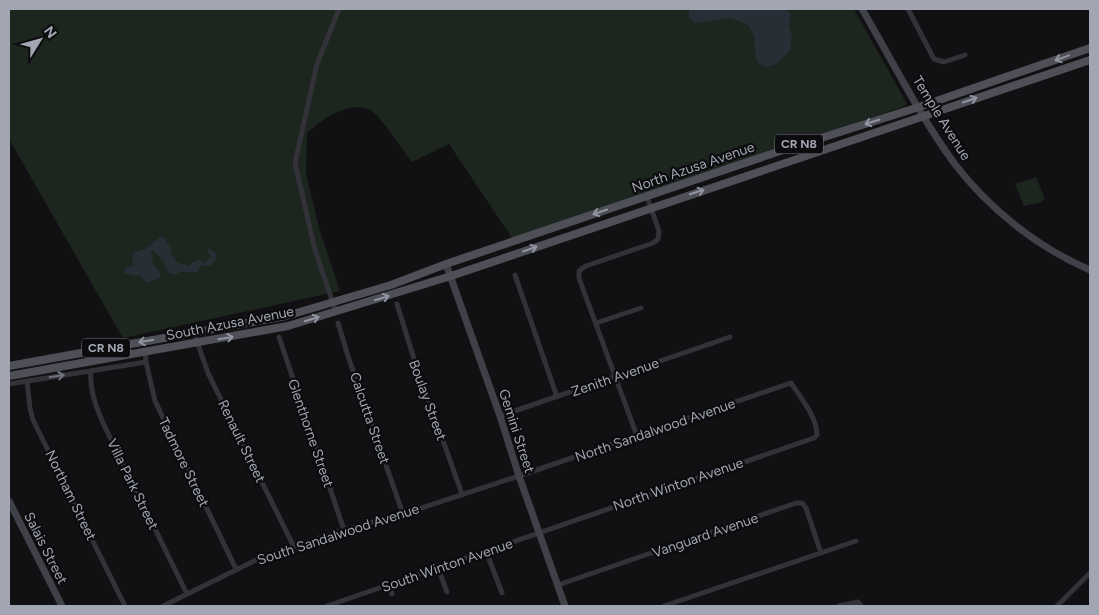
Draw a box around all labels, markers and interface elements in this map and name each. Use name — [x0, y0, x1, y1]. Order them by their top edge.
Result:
north arrow — [15, 15, 65, 65]
text: N — [40, 23, 60, 42]
one-way arrow — [1055, 54, 1070, 63]
street label: Temple Avenue — [909, 73, 974, 164]
one-way arrow — [962, 95, 978, 105]
one-way arrow — [864, 117, 880, 127]
road number: CR N8 — [775, 134, 823, 154]
street label: North Azusa Avenue — [629, 138, 757, 196]
one-way arrow — [688, 187, 704, 196]
one-way arrow — [593, 208, 609, 217]
one-way arrow — [522, 244, 537, 253]
one-way arrow — [374, 292, 390, 302]
street label: South Azusa Avenue — [165, 303, 296, 344]
one-way arrow — [304, 314, 320, 324]
one-way arrow — [218, 333, 234, 343]
one-way arrow — [138, 337, 154, 346]
road number: CR N8 — [82, 338, 130, 358]
street label: Zenith Avenue — [569, 354, 662, 400]
street label: Boulay Street — [405, 358, 450, 443]
street label: Calcutta Street — [346, 370, 393, 466]
one-way arrow — [49, 371, 65, 381]
street label: Glenthorne Street — [284, 377, 337, 489]
street label: Gemini Street — [495, 387, 538, 475]
street label: North Sandalwood Avenue — [573, 395, 738, 466]
street label: Renault Street — [214, 397, 269, 485]
street label: Tadmore Street — [155, 415, 213, 510]
street label: Villa Park Street — [103, 436, 162, 532]
street label: Northam Street — [41, 447, 100, 543]
street label: North Winton Avenue — [611, 454, 746, 515]
street label: South Sandalwood Avenue — [255, 500, 422, 569]
street label: Salais Street — [20, 509, 71, 587]
street label: Vanguard Avenue — [650, 509, 761, 562]
street label: South Winton Avenue — [379, 535, 515, 596]

